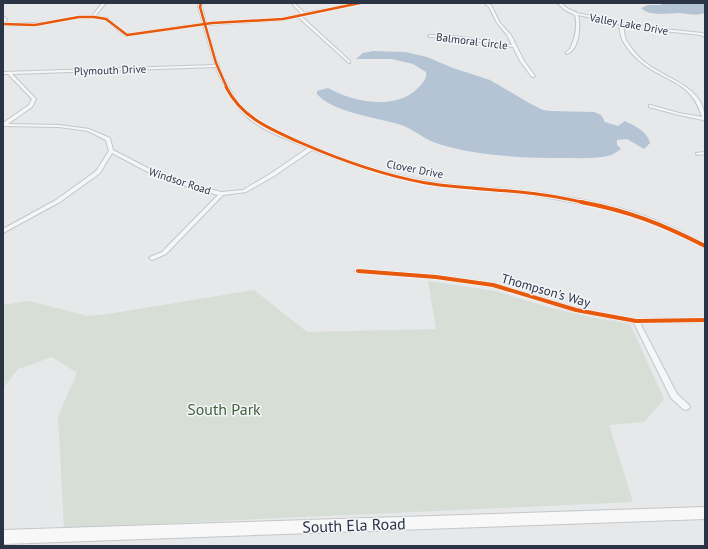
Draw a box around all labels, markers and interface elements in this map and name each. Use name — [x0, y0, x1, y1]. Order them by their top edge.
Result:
street label: Valley Lake Drive — [587, 10, 670, 38]
street label: Balmoral Circle — [435, 30, 509, 52]
street label: Plymouth Drive — [73, 62, 147, 78]
street label: Clover Drive — [386, 157, 445, 181]
street label: Windsor Road — [147, 164, 213, 198]
street label: Thompson's Way — [499, 270, 592, 311]
park label: South Park — [187, 399, 261, 419]
street label: South Ela Road — [302, 513, 406, 537]

